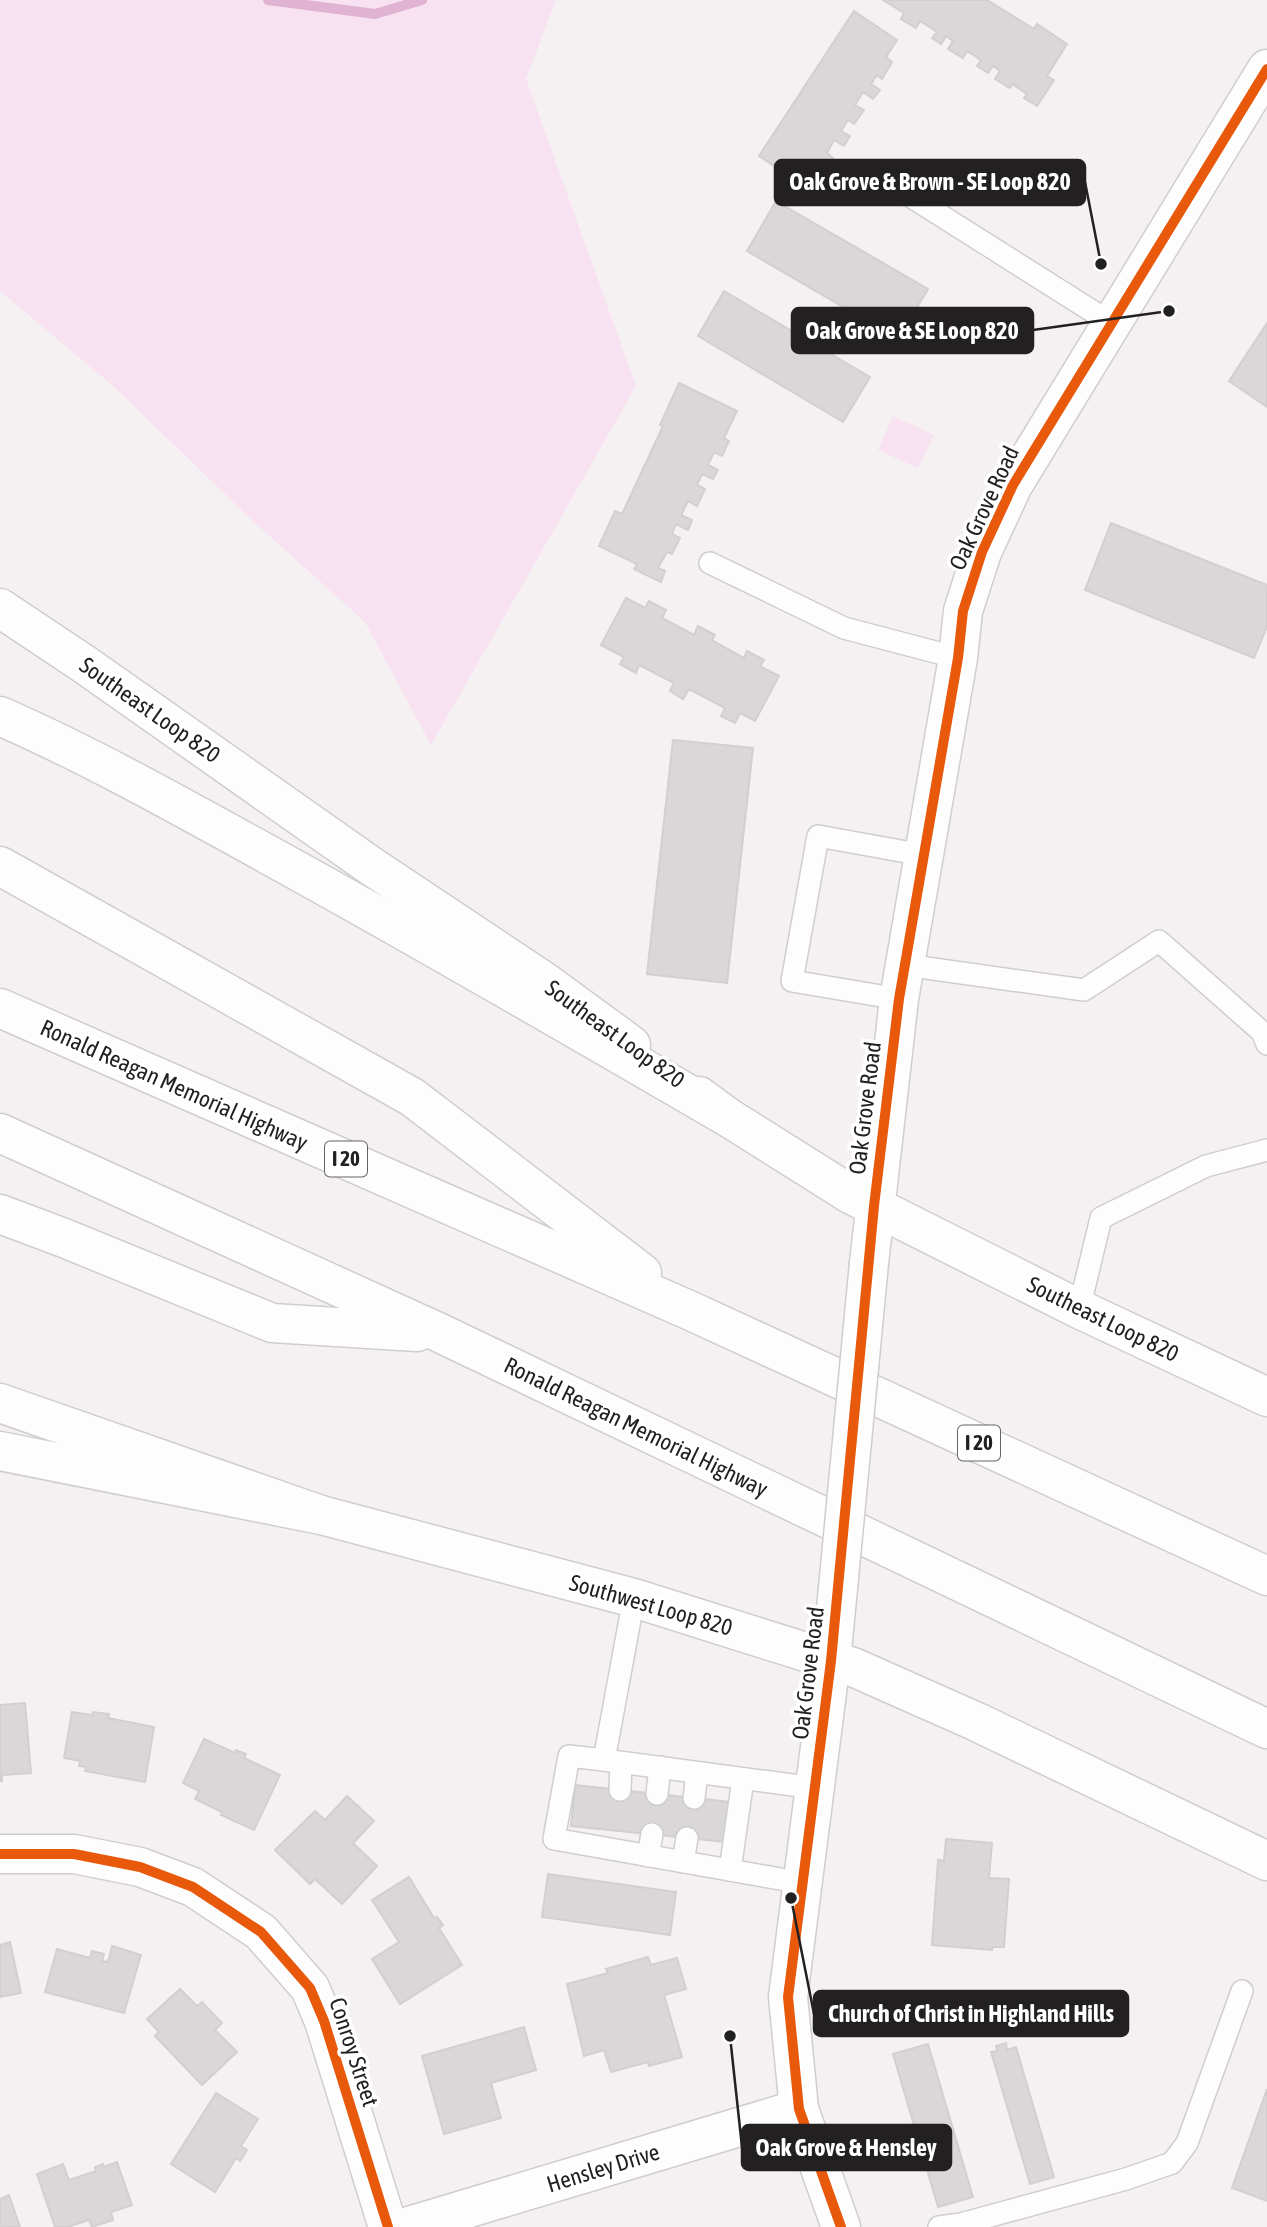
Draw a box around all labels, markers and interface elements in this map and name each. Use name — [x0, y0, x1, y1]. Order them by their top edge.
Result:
callout: Oak Grove & Brown - SE Loop 820 — [775, 160, 1085, 205]
text: Oak Grove & Brown - SE Loop 820 — [789, 168, 1071, 195]
callout: Oak Grove & SE Loop 820 — [792, 308, 1033, 353]
text: Oak Grove & SE Loop 820 — [805, 317, 1019, 344]
street label: Oak Grove Road — [944, 442, 1024, 574]
street label: Southeast Loop 820 — [75, 652, 225, 768]
street label: Southeast Loop 820 — [540, 975, 690, 1093]
street label: Ronald Reagan Memorial Highway — [36, 1014, 312, 1156]
street label: Oak Grove Road — [844, 1040, 886, 1176]
road number: I 20 — [325, 1142, 367, 1176]
street label: Southeast Loop 820 — [1023, 1271, 1183, 1367]
street label: Ronald Reagan Memorial Highway — [500, 1352, 772, 1502]
road number: I 20 — [958, 1426, 1000, 1460]
street label: Southwest Loop 820 — [567, 1569, 735, 1641]
street label: Oak Grove Road — [787, 1605, 829, 1741]
callout: Church of Christ in Highland Hills — [814, 1991, 1128, 2036]
street label: Conroy Street — [324, 1994, 384, 2110]
text: Church of Christ in Highland Hills — [828, 2000, 1115, 2027]
callout: Oak Grove & Hensley — [742, 2125, 951, 2170]
text: Oak Grove & Hensley — [755, 2134, 937, 2161]
street label: Hensley Drive — [544, 2139, 662, 2197]

